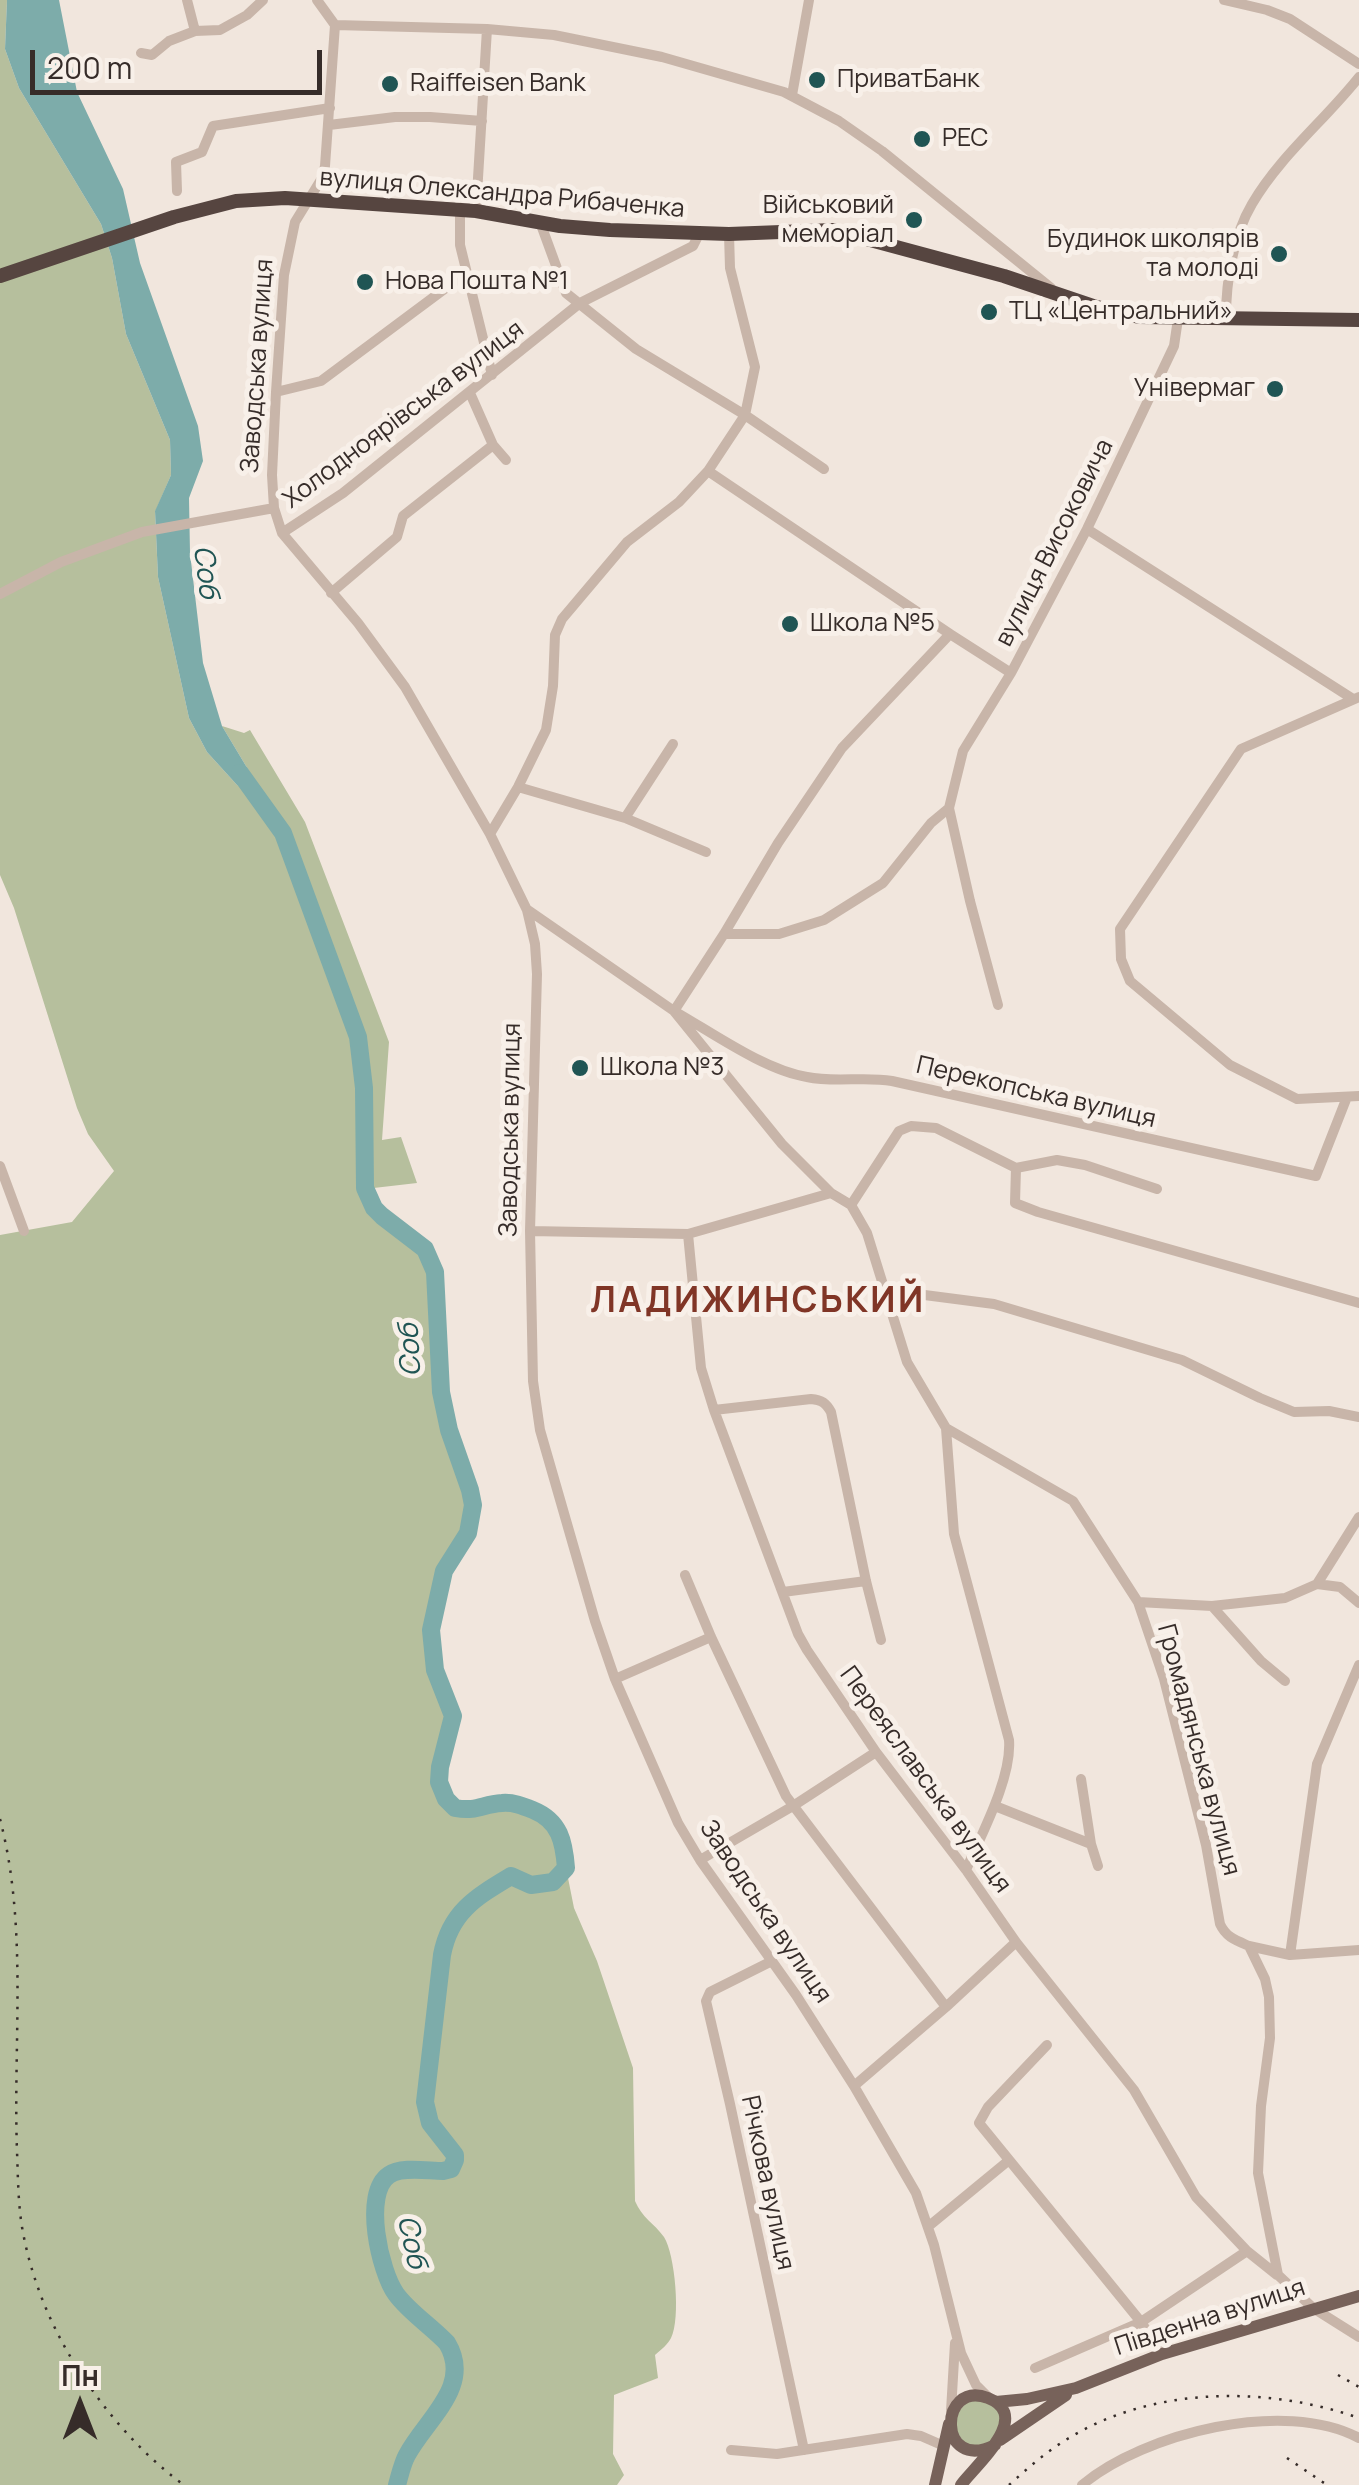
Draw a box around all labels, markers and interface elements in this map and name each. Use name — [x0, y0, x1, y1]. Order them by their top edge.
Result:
scale bar — [35, 30, 328, 92]
text: 200 m — [47, 47, 132, 88]
place label: ПриватБанк — [837, 65, 979, 95]
place label: Raiffeisen Bank — [410, 69, 586, 99]
marker: ПриватБанк — [806, 69, 828, 91]
marker: Raiffeisen Bank — [379, 73, 401, 95]
place label: РЕС — [942, 124, 988, 154]
marker: РЕС — [911, 128, 933, 150]
street label: вулиця Олександра Рибаченка — [318, 163, 686, 225]
place label: Військовий меморіал — [763, 191, 894, 250]
marker: Військовий меморіал — [903, 209, 925, 231]
place label: Будинок школярів та молоді — [1047, 225, 1259, 284]
marker: Будинок школярів та молоді — [1268, 243, 1290, 265]
street label: Заводська вулиця — [236, 258, 280, 474]
place label: Нова Пошта №1 — [385, 267, 569, 297]
marker: Нова Пошта №1 — [354, 271, 376, 293]
place label: ТЦ «Центральний» — [1009, 297, 1233, 327]
marker: ТЦ «Центральний» — [978, 301, 1000, 323]
street label: Холодноярівська вулиця — [278, 315, 530, 515]
place label: Універмаг — [1134, 374, 1255, 404]
marker: Універмаг — [1264, 378, 1286, 400]
street label: вулиця Високовича — [990, 434, 1120, 652]
water label: Соб — [185, 544, 225, 600]
place label: Школа №5 — [810, 609, 935, 639]
marker: Школа №5 — [779, 613, 801, 635]
street label: Заводська вулиця — [494, 1023, 528, 1237]
street label: Перекопська вулиця — [913, 1051, 1159, 1135]
place label: Школа №3 — [600, 1053, 724, 1083]
marker: Школа №3 — [569, 1057, 591, 1079]
district label: ЛАДИЖИНСЬКИЙ — [590, 1281, 926, 1323]
water label: Соб — [393, 1323, 429, 1377]
street label: Громадянська вулиця — [1150, 1621, 1246, 1879]
street label: Переяславська вулиця — [833, 1661, 1017, 1899]
street label: Заводська вулиця — [693, 1815, 837, 2009]
street label: Річкова вулиця — [734, 2093, 800, 2273]
water label: Соб — [389, 2213, 433, 2271]
street label: Південна вулиця — [1111, 2273, 1309, 2363]
north arrow — [30, 2355, 130, 2455]
text: Пн — [61, 2356, 99, 2394]

